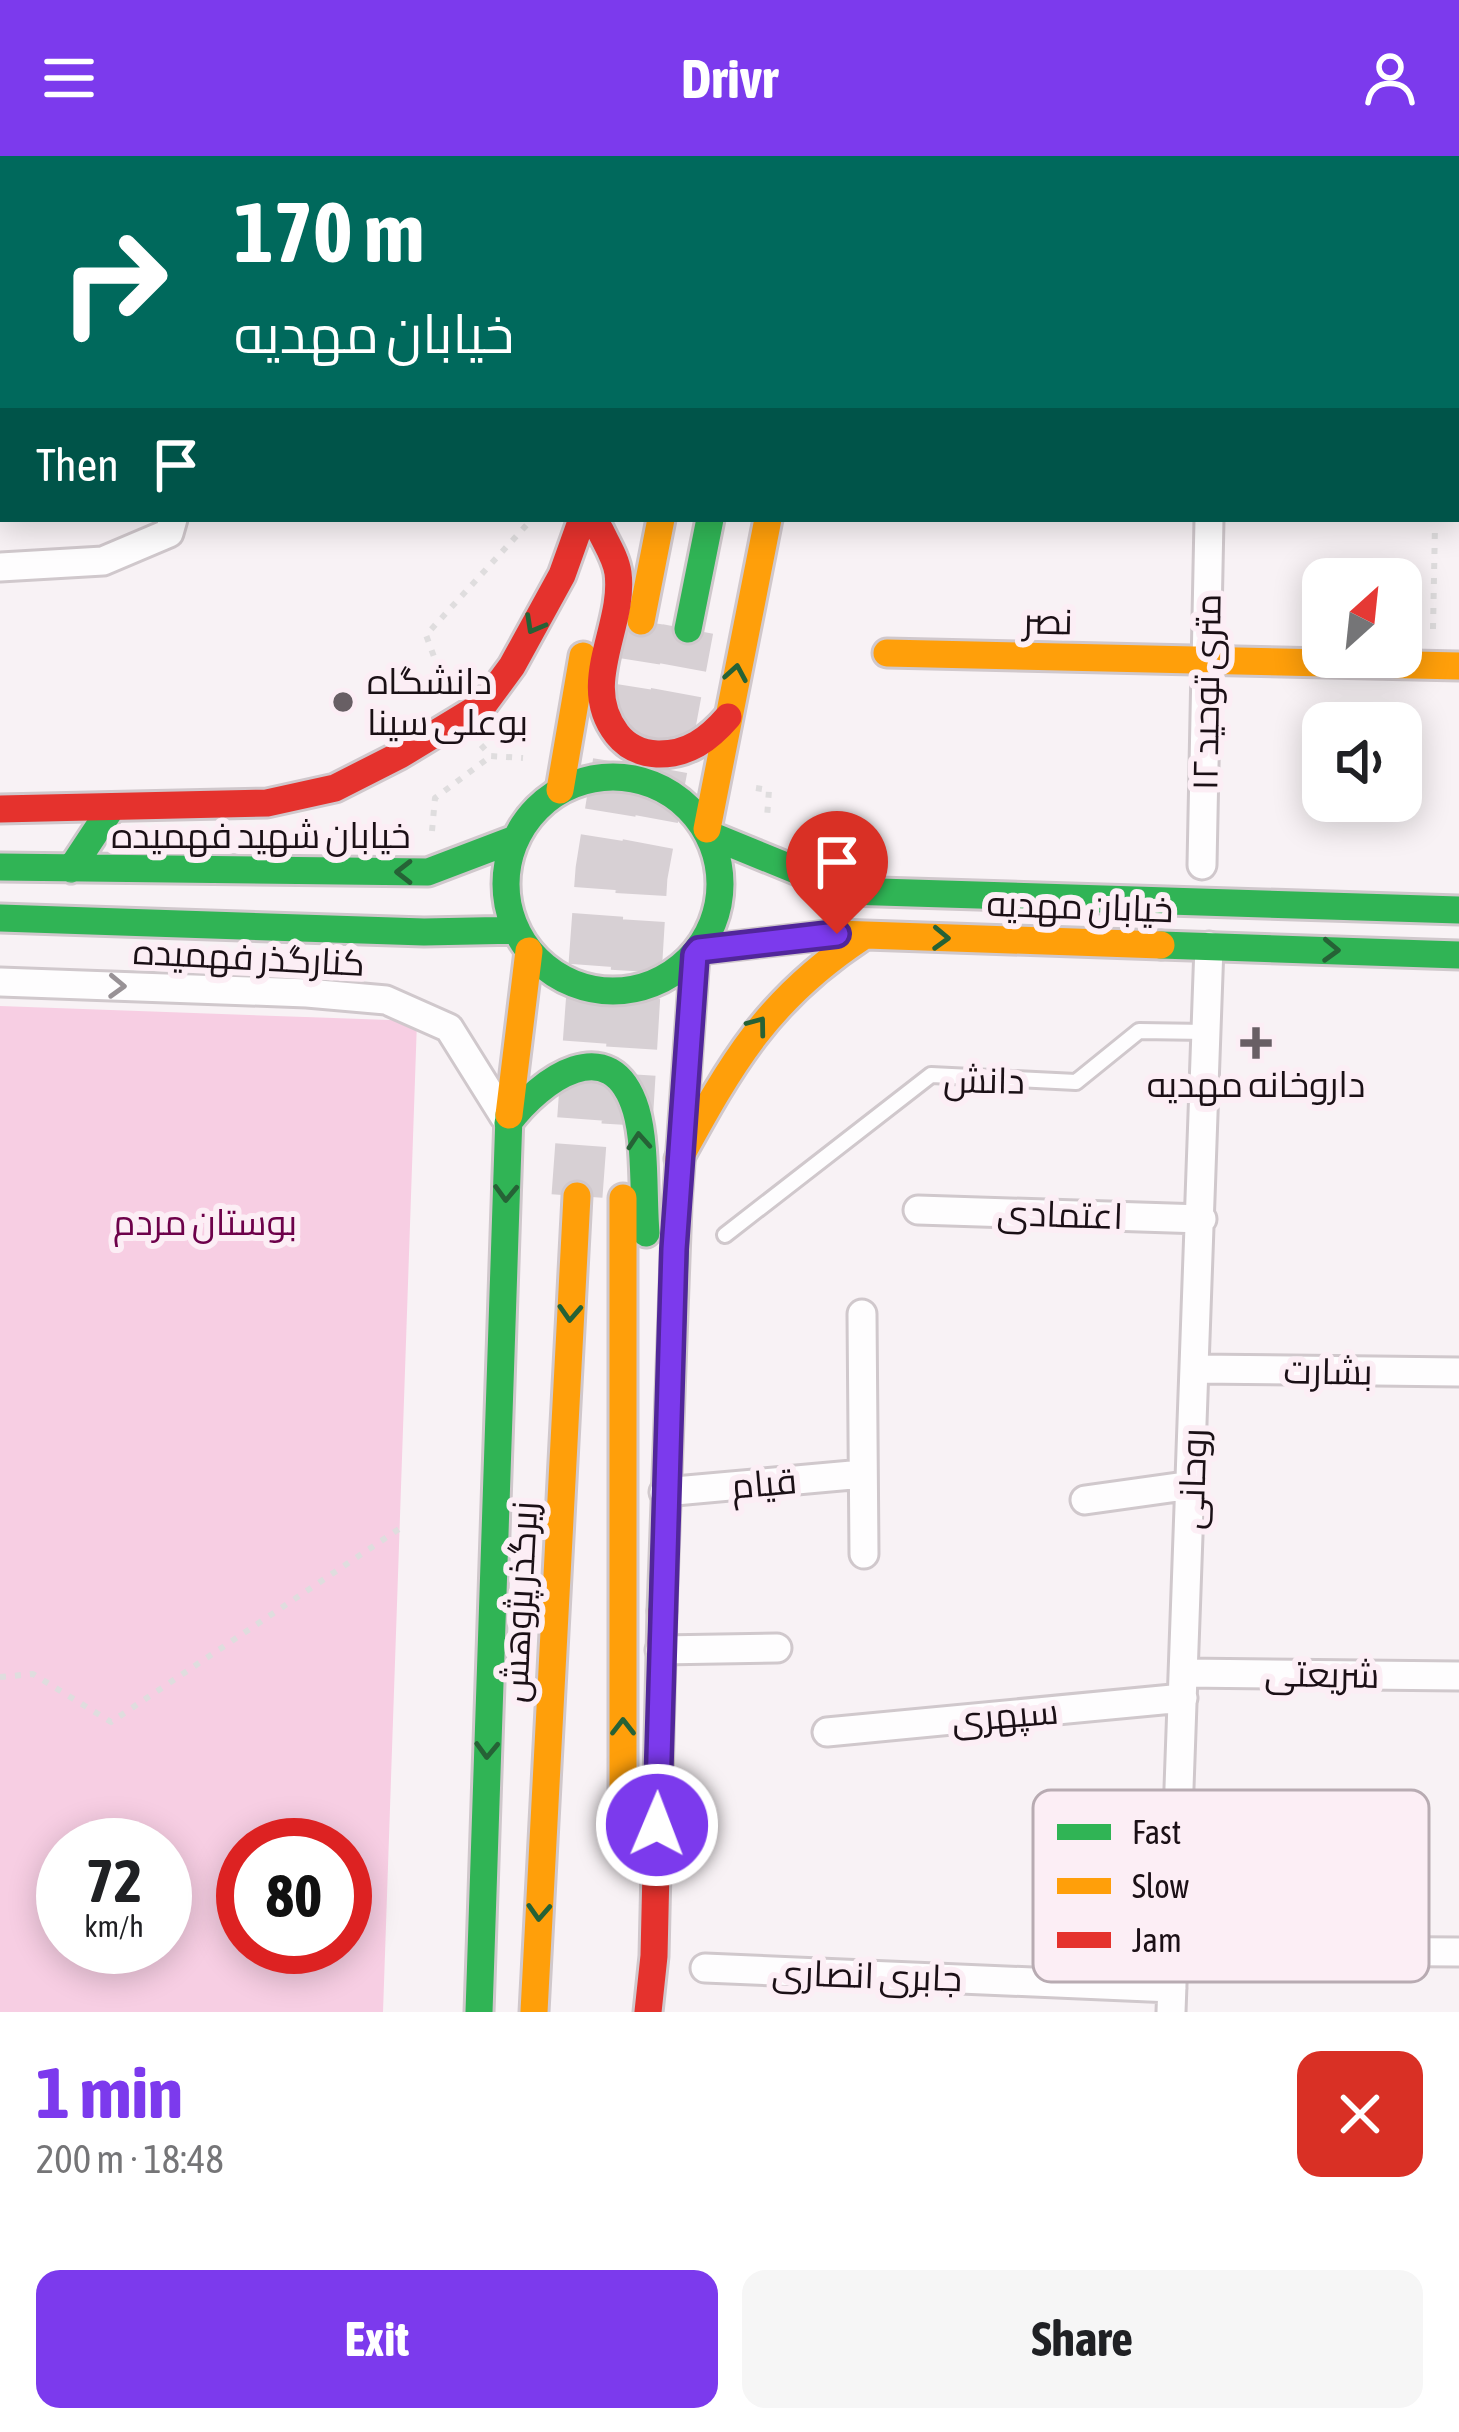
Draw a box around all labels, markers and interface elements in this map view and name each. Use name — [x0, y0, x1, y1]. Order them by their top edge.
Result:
icon: menu — [36, 45, 102, 111]
icon: person — [1357, 45, 1423, 111]
text: Drivr — [681, 48, 778, 109]
text: 170 m — [234, 184, 424, 280]
icon: right — [36, 204, 192, 360]
text: خیابان مهدیه — [234, 303, 514, 364]
icon: arrive — [143, 432, 209, 498]
text: Then — [36, 439, 119, 491]
north arrow — [1302, 558, 1422, 678]
map controls — [1302, 558, 1422, 822]
street label: ۱۲ متری توحید — [1183, 593, 1230, 791]
street label: نصر — [1021, 600, 1073, 642]
one-way arrow — [525, 613, 548, 634]
place label: دانشگاه بوعلی سینا — [367, 660, 528, 744]
one-way arrow — [723, 663, 748, 683]
marker: دانشگاه بوعلی سینا — [330, 689, 356, 715]
button: sound — [1302, 702, 1422, 822]
pin — [786, 811, 888, 934]
street label: خیابان شهید فهمیده — [111, 814, 411, 857]
icon: arrive — [804, 829, 870, 895]
one-way arrow — [394, 859, 412, 885]
street label: خیابان مهدیه — [986, 882, 1174, 931]
one-way arrow — [932, 924, 951, 950]
street label: کنارگذر فهمیده — [132, 930, 366, 985]
one-way arrow — [1322, 937, 1341, 963]
one-way arrow — [108, 973, 127, 999]
one-way arrow — [744, 1016, 765, 1038]
marker: داروخانه مهدیه — [1243, 1030, 1269, 1056]
street label: دانش — [943, 1058, 1025, 1103]
place label: داروخانه مهدیه — [1147, 1063, 1365, 1106]
one-way arrow — [626, 1131, 652, 1150]
one-way arrow — [493, 1184, 519, 1203]
street label: اعتمادی — [996, 1191, 1124, 1238]
park label: بوستان مردم — [113, 1201, 297, 1247]
one-way arrow — [558, 1304, 584, 1323]
street label: بشارت — [1283, 1349, 1373, 1393]
street label: روحانی — [1169, 1428, 1216, 1530]
street label: قیام — [729, 1459, 799, 1511]
street label: زیرگذر پژوهش — [493, 1500, 548, 1704]
street label: شریعتی — [1264, 1652, 1380, 1697]
street label: سپهری — [950, 1689, 1060, 1743]
one-way arrow — [610, 1717, 636, 1735]
one-way arrow — [475, 1741, 501, 1760]
position arrow — [594, 1762, 720, 1888]
legend — [1033, 1790, 1429, 1982]
text: Fast — [1132, 1813, 1181, 1851]
speed limit sign: 80 — [216, 1818, 372, 1974]
text: 72 — [86, 1846, 142, 1915]
text: Slow — [1132, 1867, 1189, 1905]
one-way arrow — [526, 1903, 552, 1922]
text: km/h — [84, 1909, 144, 1943]
text: Jam — [1132, 1921, 1182, 1959]
street label: جابری انصاری — [771, 1951, 963, 2000]
text: 1 min — [36, 2051, 183, 2133]
button: close — [1297, 2051, 1423, 2177]
text: 200 m · 18:48 — [36, 2137, 224, 2181]
button: Exit — [36, 2270, 718, 2408]
button: Share — [742, 2270, 1423, 2408]

